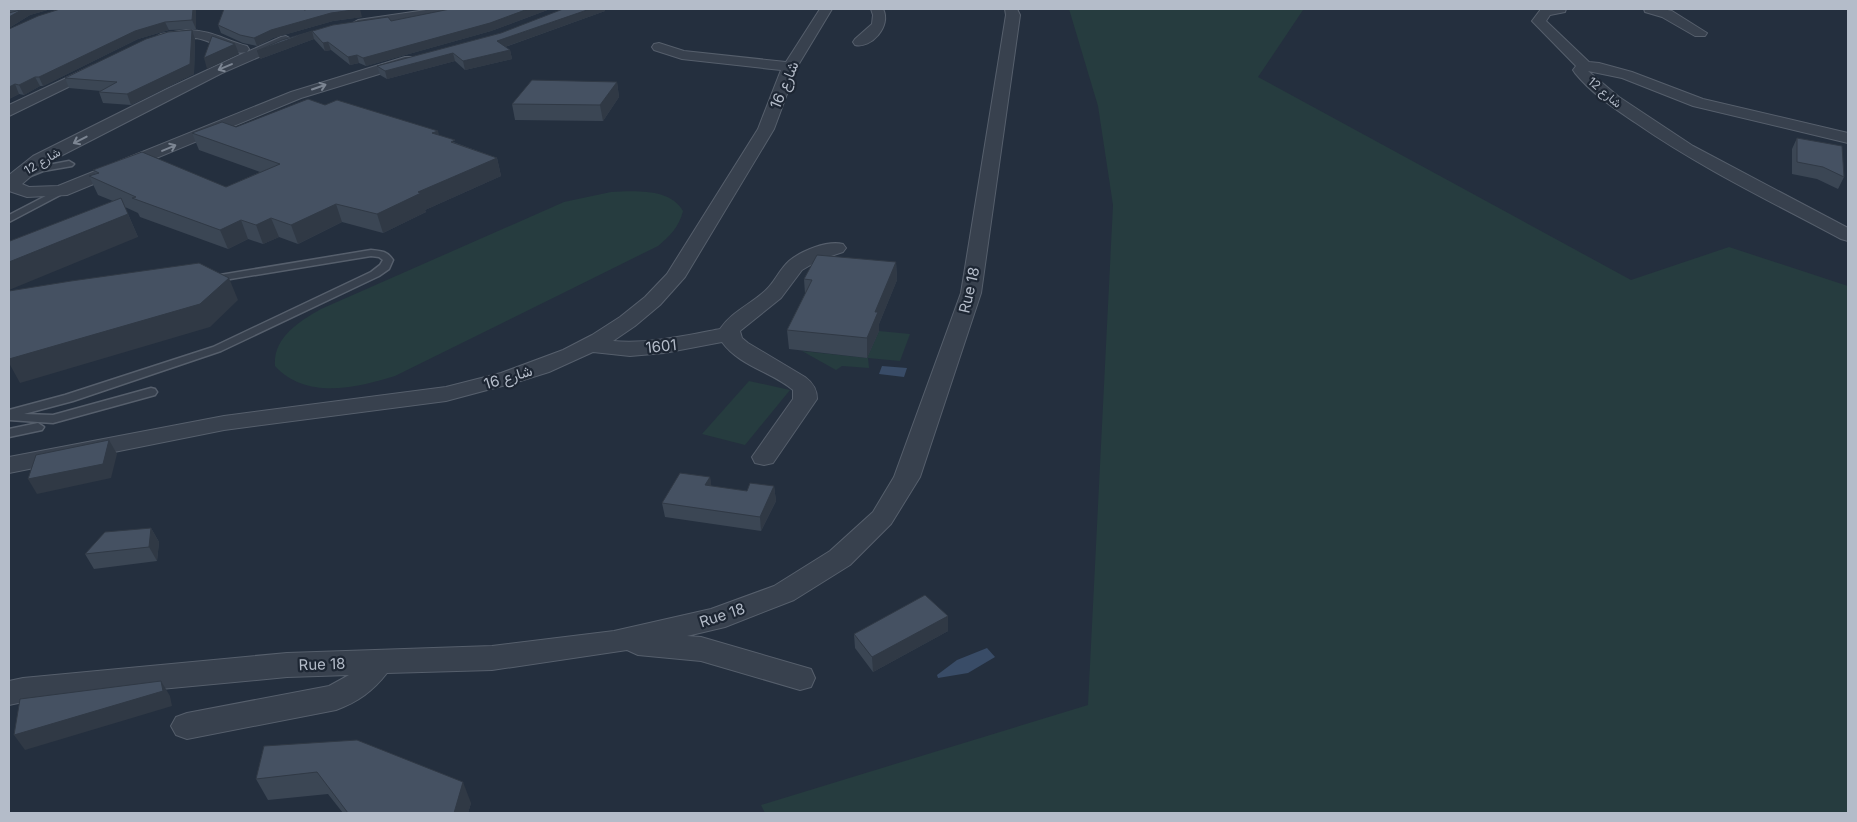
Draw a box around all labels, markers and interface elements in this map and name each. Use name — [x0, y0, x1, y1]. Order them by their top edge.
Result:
street label: شارع 16 — [766, 58, 804, 112]
one-way arrow — [218, 62, 233, 72]
street label: شارع 12 — [1584, 73, 1625, 112]
one-way arrow — [311, 82, 327, 92]
one-way arrow — [72, 135, 87, 145]
one-way arrow — [160, 143, 176, 152]
street label: شارع 12 — [21, 144, 64, 179]
street label: Rue 18 — [954, 265, 984, 315]
street label: 1601 — [645, 335, 677, 357]
street label: شارع 16 — [481, 361, 535, 395]
street label: Rue 18 — [697, 599, 747, 631]
street label: Rue 18 — [298, 654, 346, 674]

